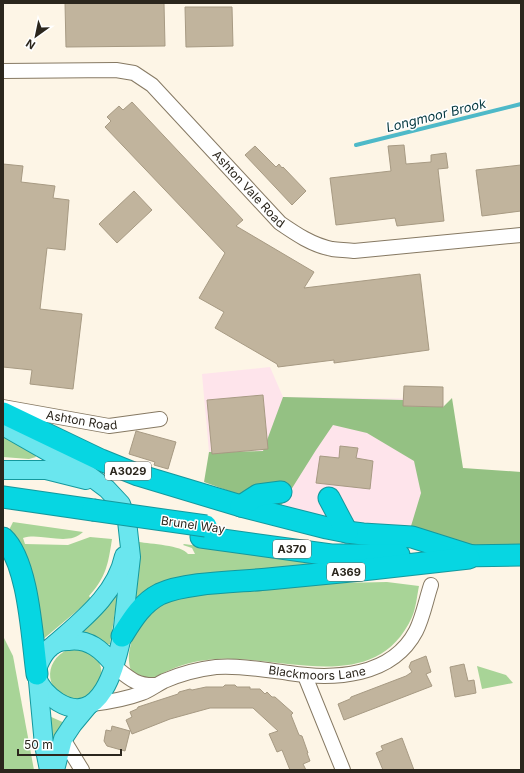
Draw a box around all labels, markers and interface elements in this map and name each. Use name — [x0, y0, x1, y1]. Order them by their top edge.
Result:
north arrow — [16, 16, 56, 56]
text: N — [23, 36, 38, 53]
water label: Longmoor Brook — [384, 95, 488, 135]
street label: Ashton Vale Road — [210, 147, 288, 231]
street label: Ashton Road — [45, 407, 118, 433]
road number: A3029 — [105, 462, 151, 480]
street label: Brunel Way — [160, 513, 226, 536]
road number: A370 — [273, 540, 311, 558]
road number: A369 — [327, 563, 365, 581]
street label: Blackmoors Lane — [268, 662, 367, 683]
scale bar — [18, 731, 121, 757]
text: 50 m — [24, 737, 53, 752]

